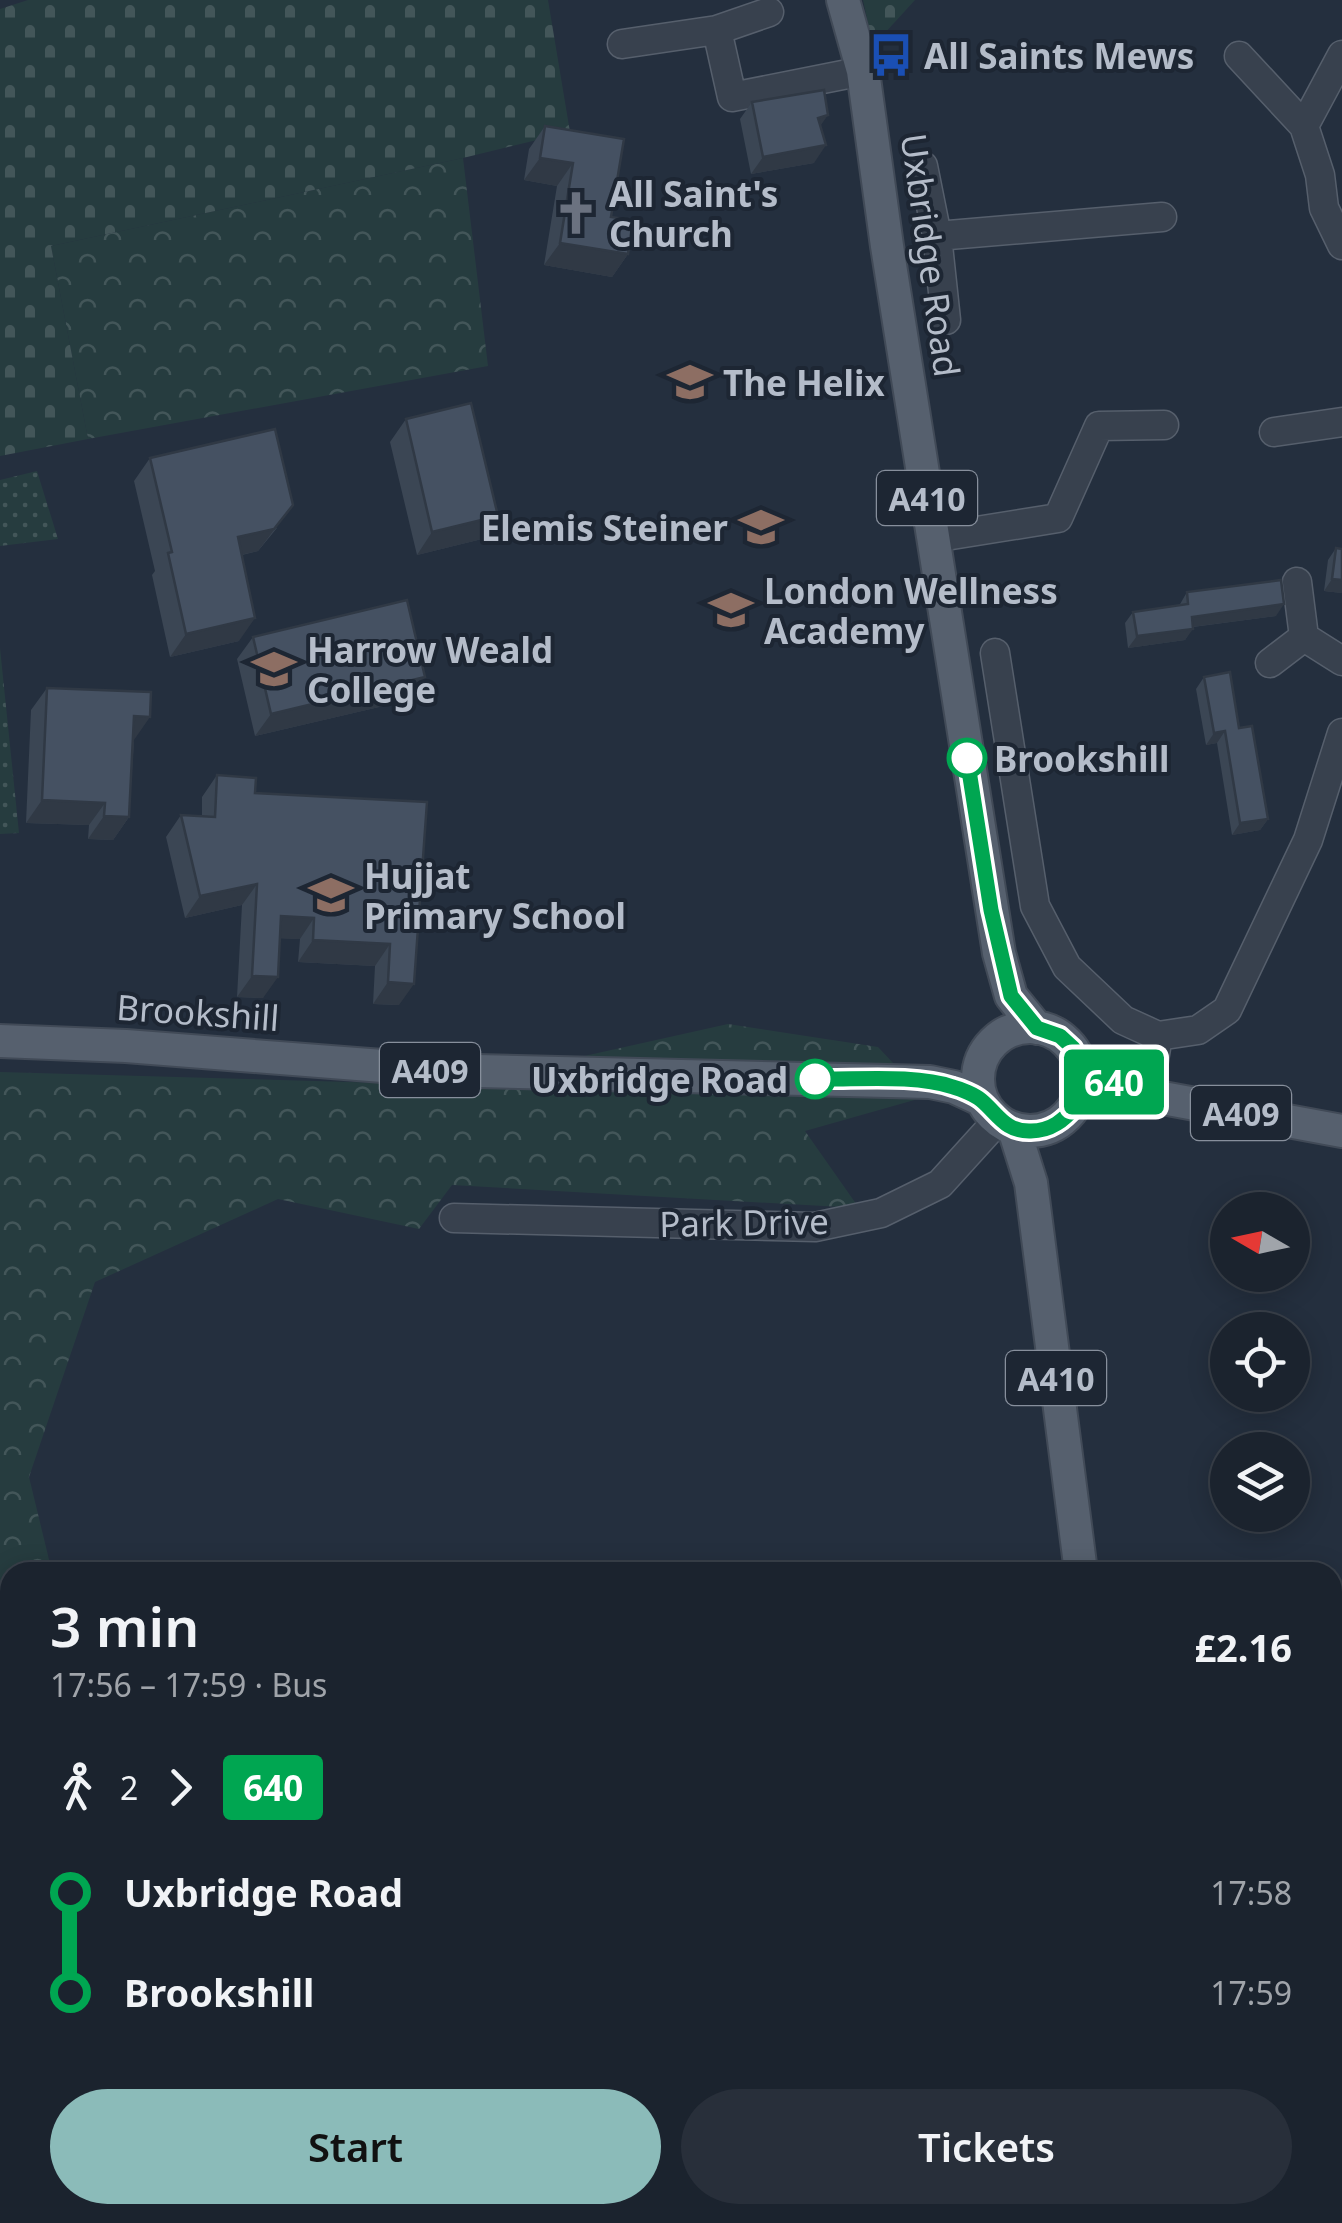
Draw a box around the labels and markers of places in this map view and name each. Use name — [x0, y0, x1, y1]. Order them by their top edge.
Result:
bus stop icon: All Saints Mews — [867, 31, 915, 79]
place label: All Saints Mews — [924, 32, 1194, 79]
place label: All Saint's Church — [609, 170, 778, 257]
church icon: All Saint's Church — [552, 189, 600, 237]
school or university icon: The Helix — [666, 358, 714, 406]
place label: The Helix — [723, 359, 886, 406]
school or university icon: Elemis Steiner — [737, 503, 785, 551]
place label: Elemis Steiner — [481, 504, 728, 551]
place label: London Wellness Academy — [764, 567, 1058, 654]
school or university icon: London Wellness Academy — [707, 586, 755, 634]
place label: Harrow Weald College — [307, 626, 553, 713]
school or university icon: Harrow Weald College — [250, 645, 298, 693]
place label: Brookshill — [994, 735, 1169, 782]
marker: Brookshill — [948, 739, 986, 777]
place label: Hujjat Primary School — [364, 852, 626, 939]
school or university icon: Hujjat Primary School — [307, 871, 355, 919]
place label: Uxbridge Road — [531, 1056, 788, 1103]
marker: Uxbridge Road — [796, 1060, 834, 1098]

